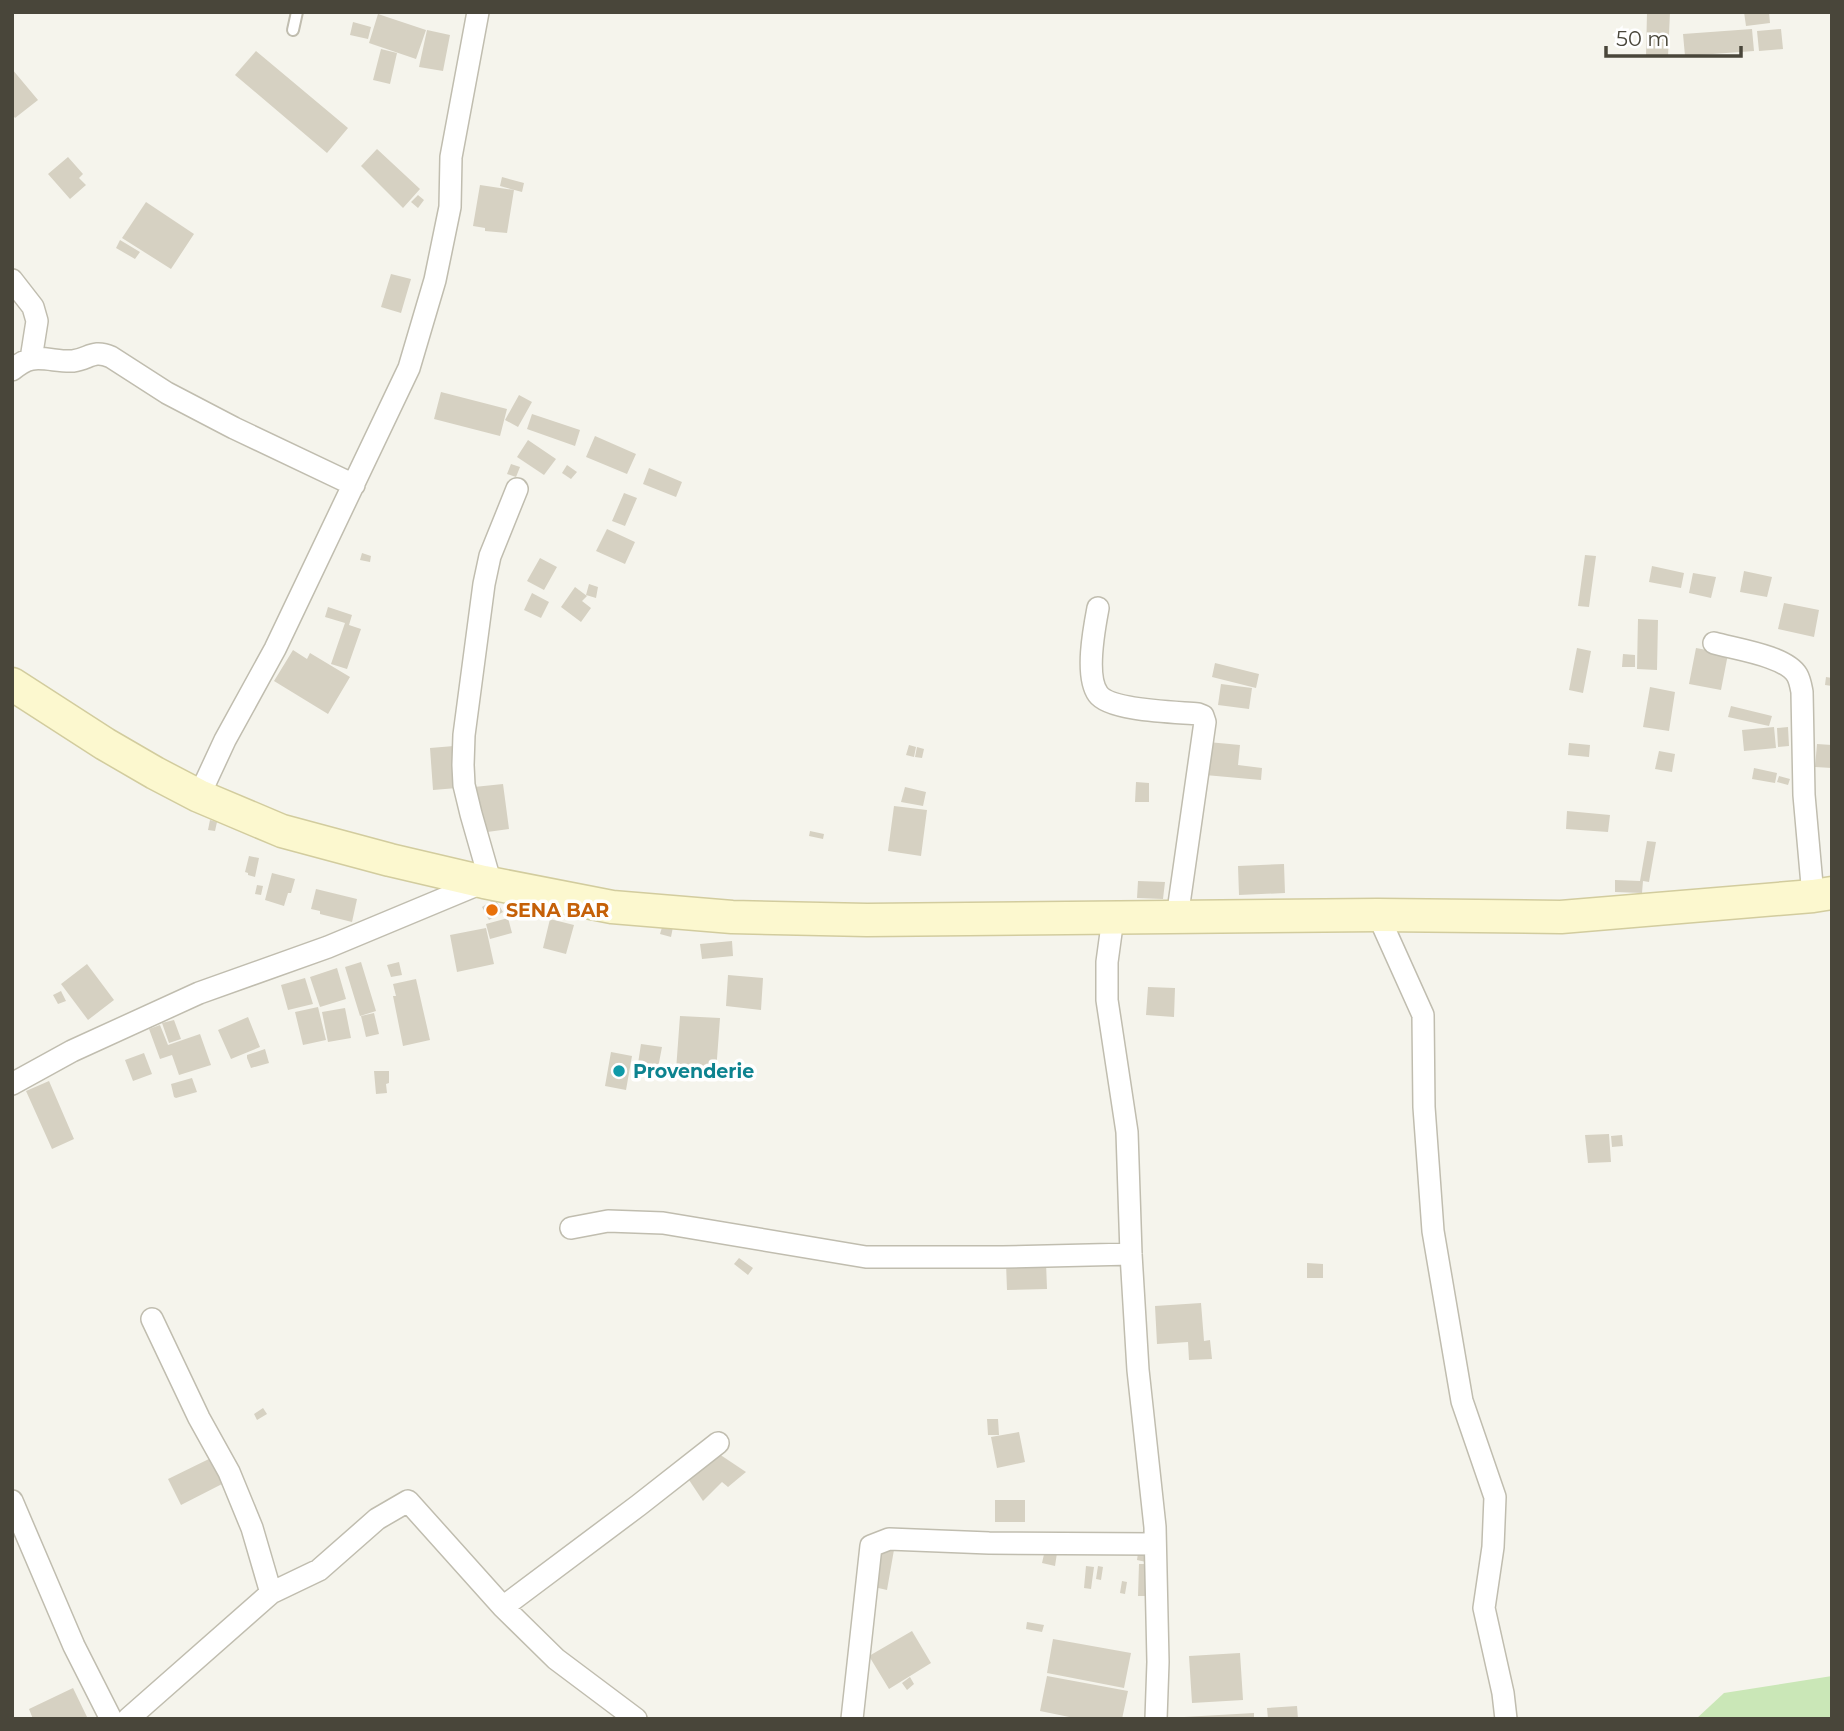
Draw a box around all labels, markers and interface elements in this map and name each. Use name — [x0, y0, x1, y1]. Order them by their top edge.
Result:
scale bar — [1606, 14, 1741, 58]
text: 50 m — [1616, 26, 1670, 51]
place label: SENA BAR — [506, 899, 609, 922]
marker: SENA BAR — [484, 902, 500, 918]
place label: Provenderie — [633, 1060, 754, 1083]
marker: Provenderie — [611, 1063, 627, 1079]

